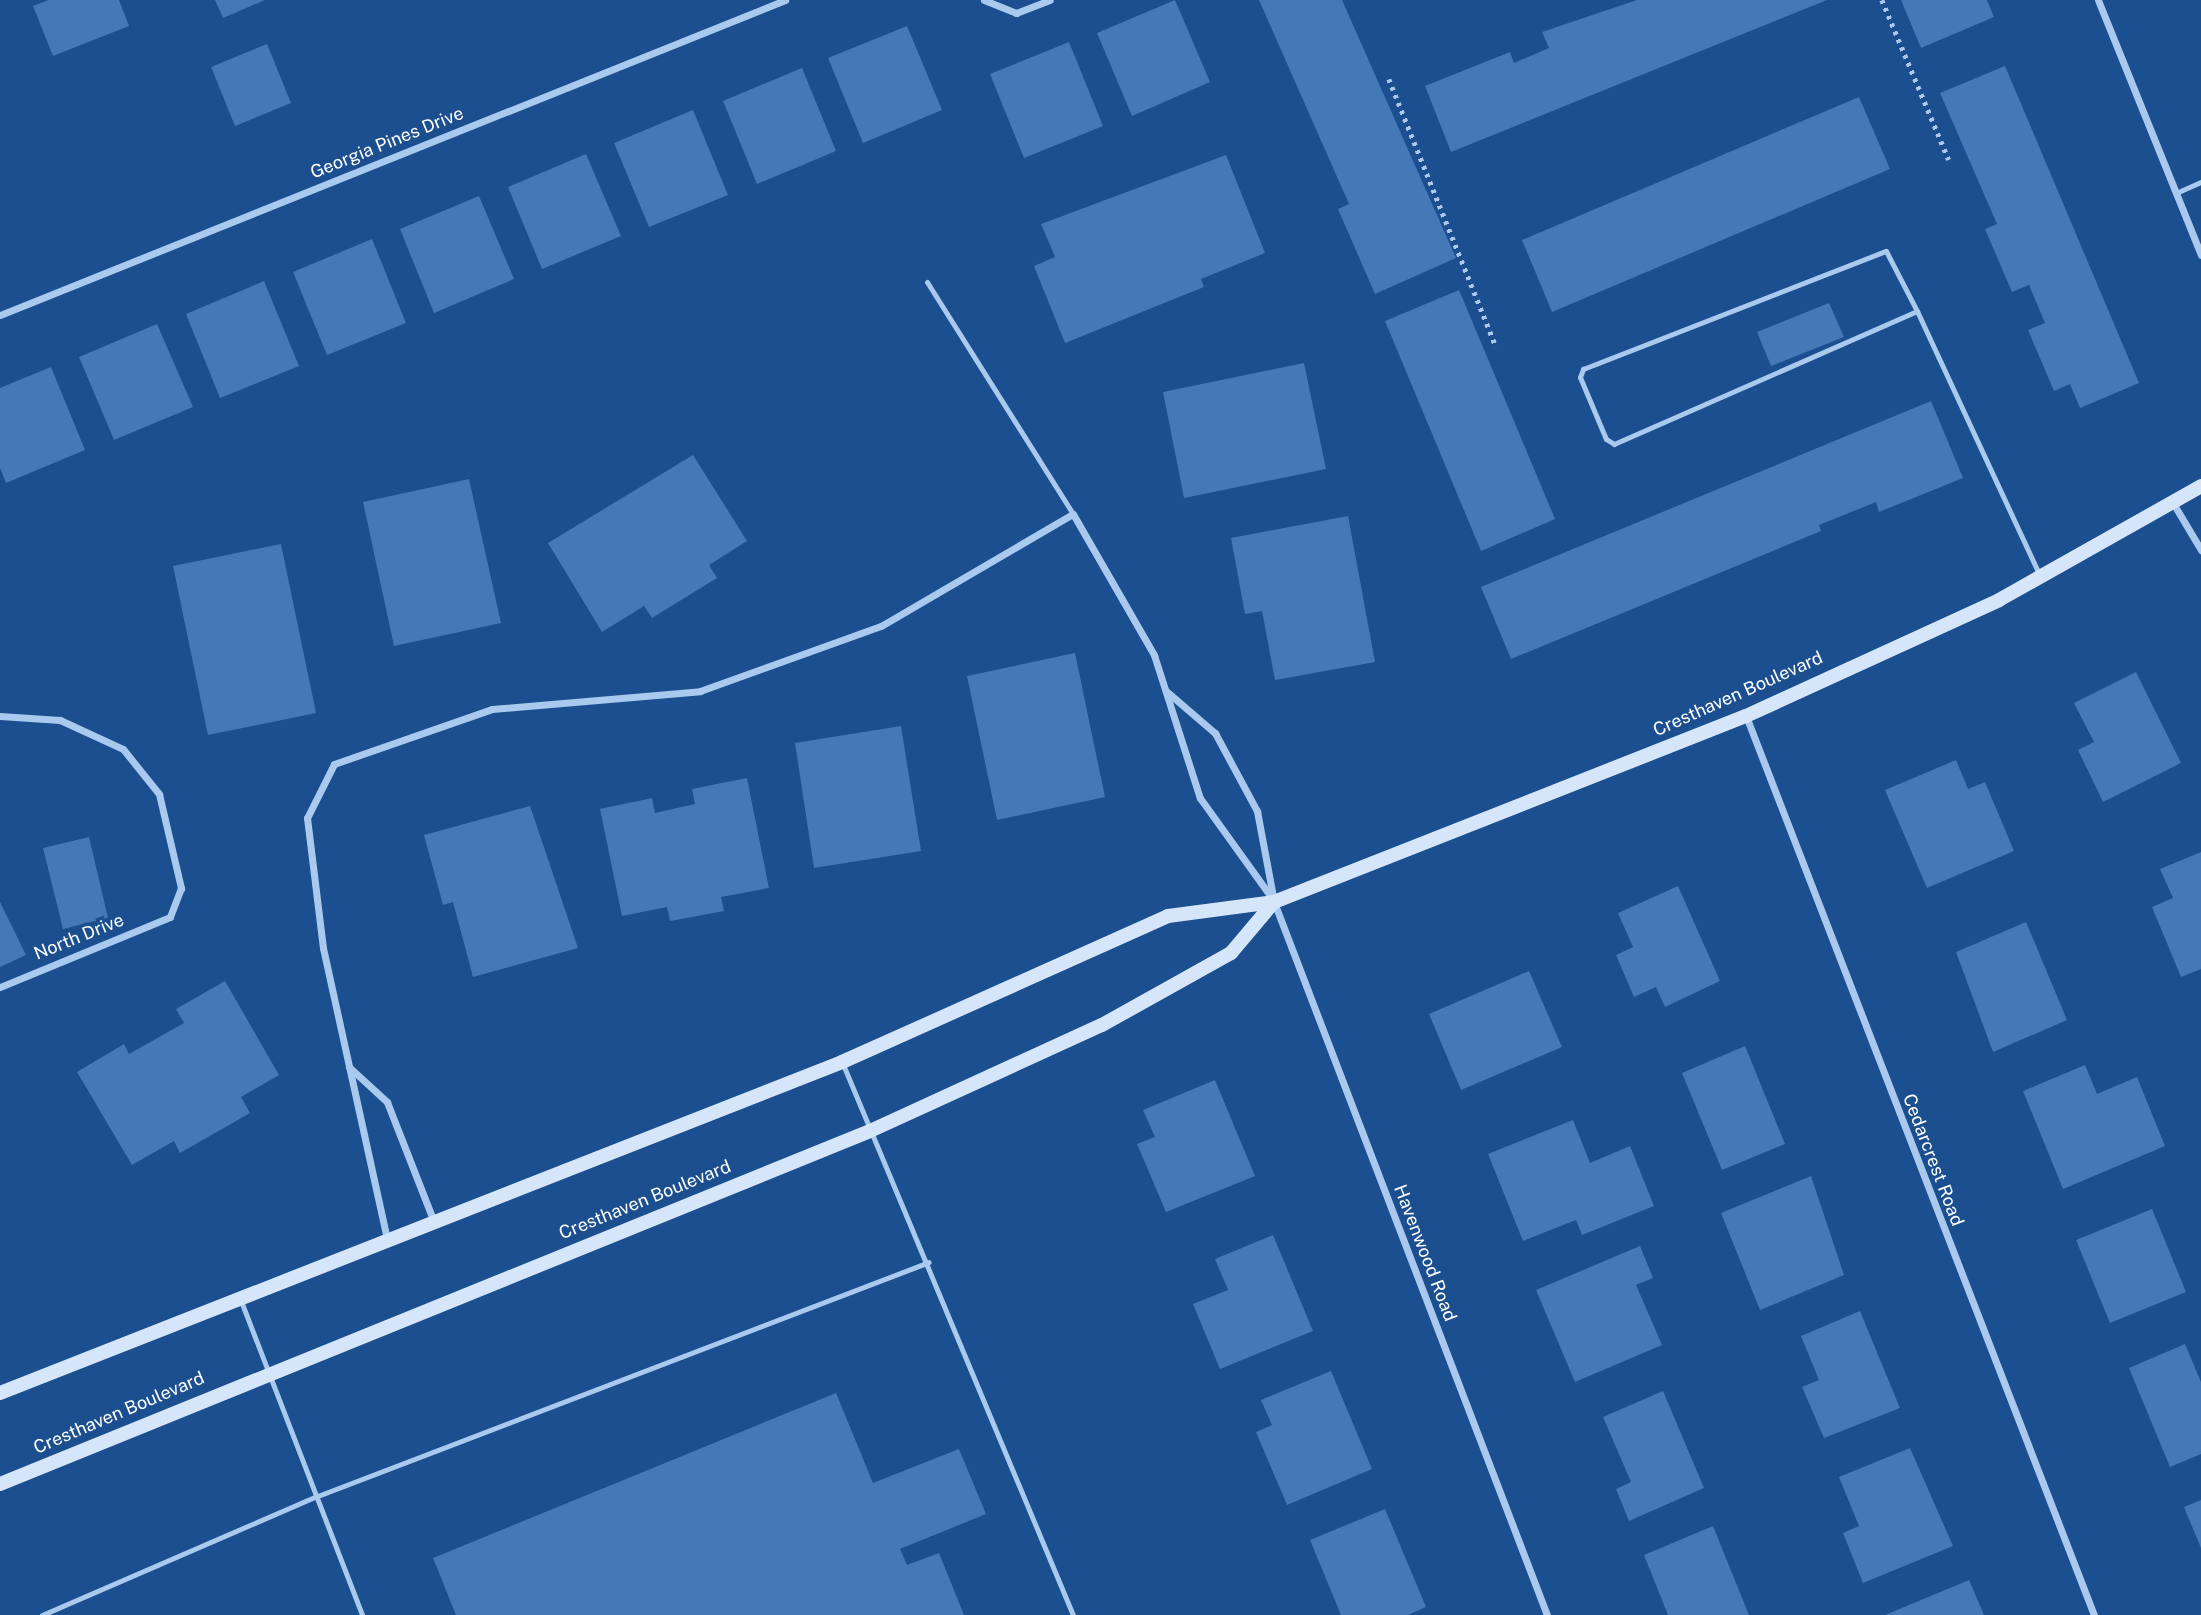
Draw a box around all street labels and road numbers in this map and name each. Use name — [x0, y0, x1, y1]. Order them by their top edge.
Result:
street label: Georgia Pines Drive — [307, 102, 467, 184]
street label: Cresthaven Boulevard — [1650, 647, 1826, 741]
street label: North Drive — [31, 909, 127, 965]
street label: Cedarcrest Road — [1898, 1091, 1968, 1229]
street label: Cresthaven Boulevard — [556, 1156, 734, 1244]
street label: Havenwood Road — [1389, 1182, 1461, 1324]
street label: Cresthaven Boulevard — [30, 1367, 208, 1459]

